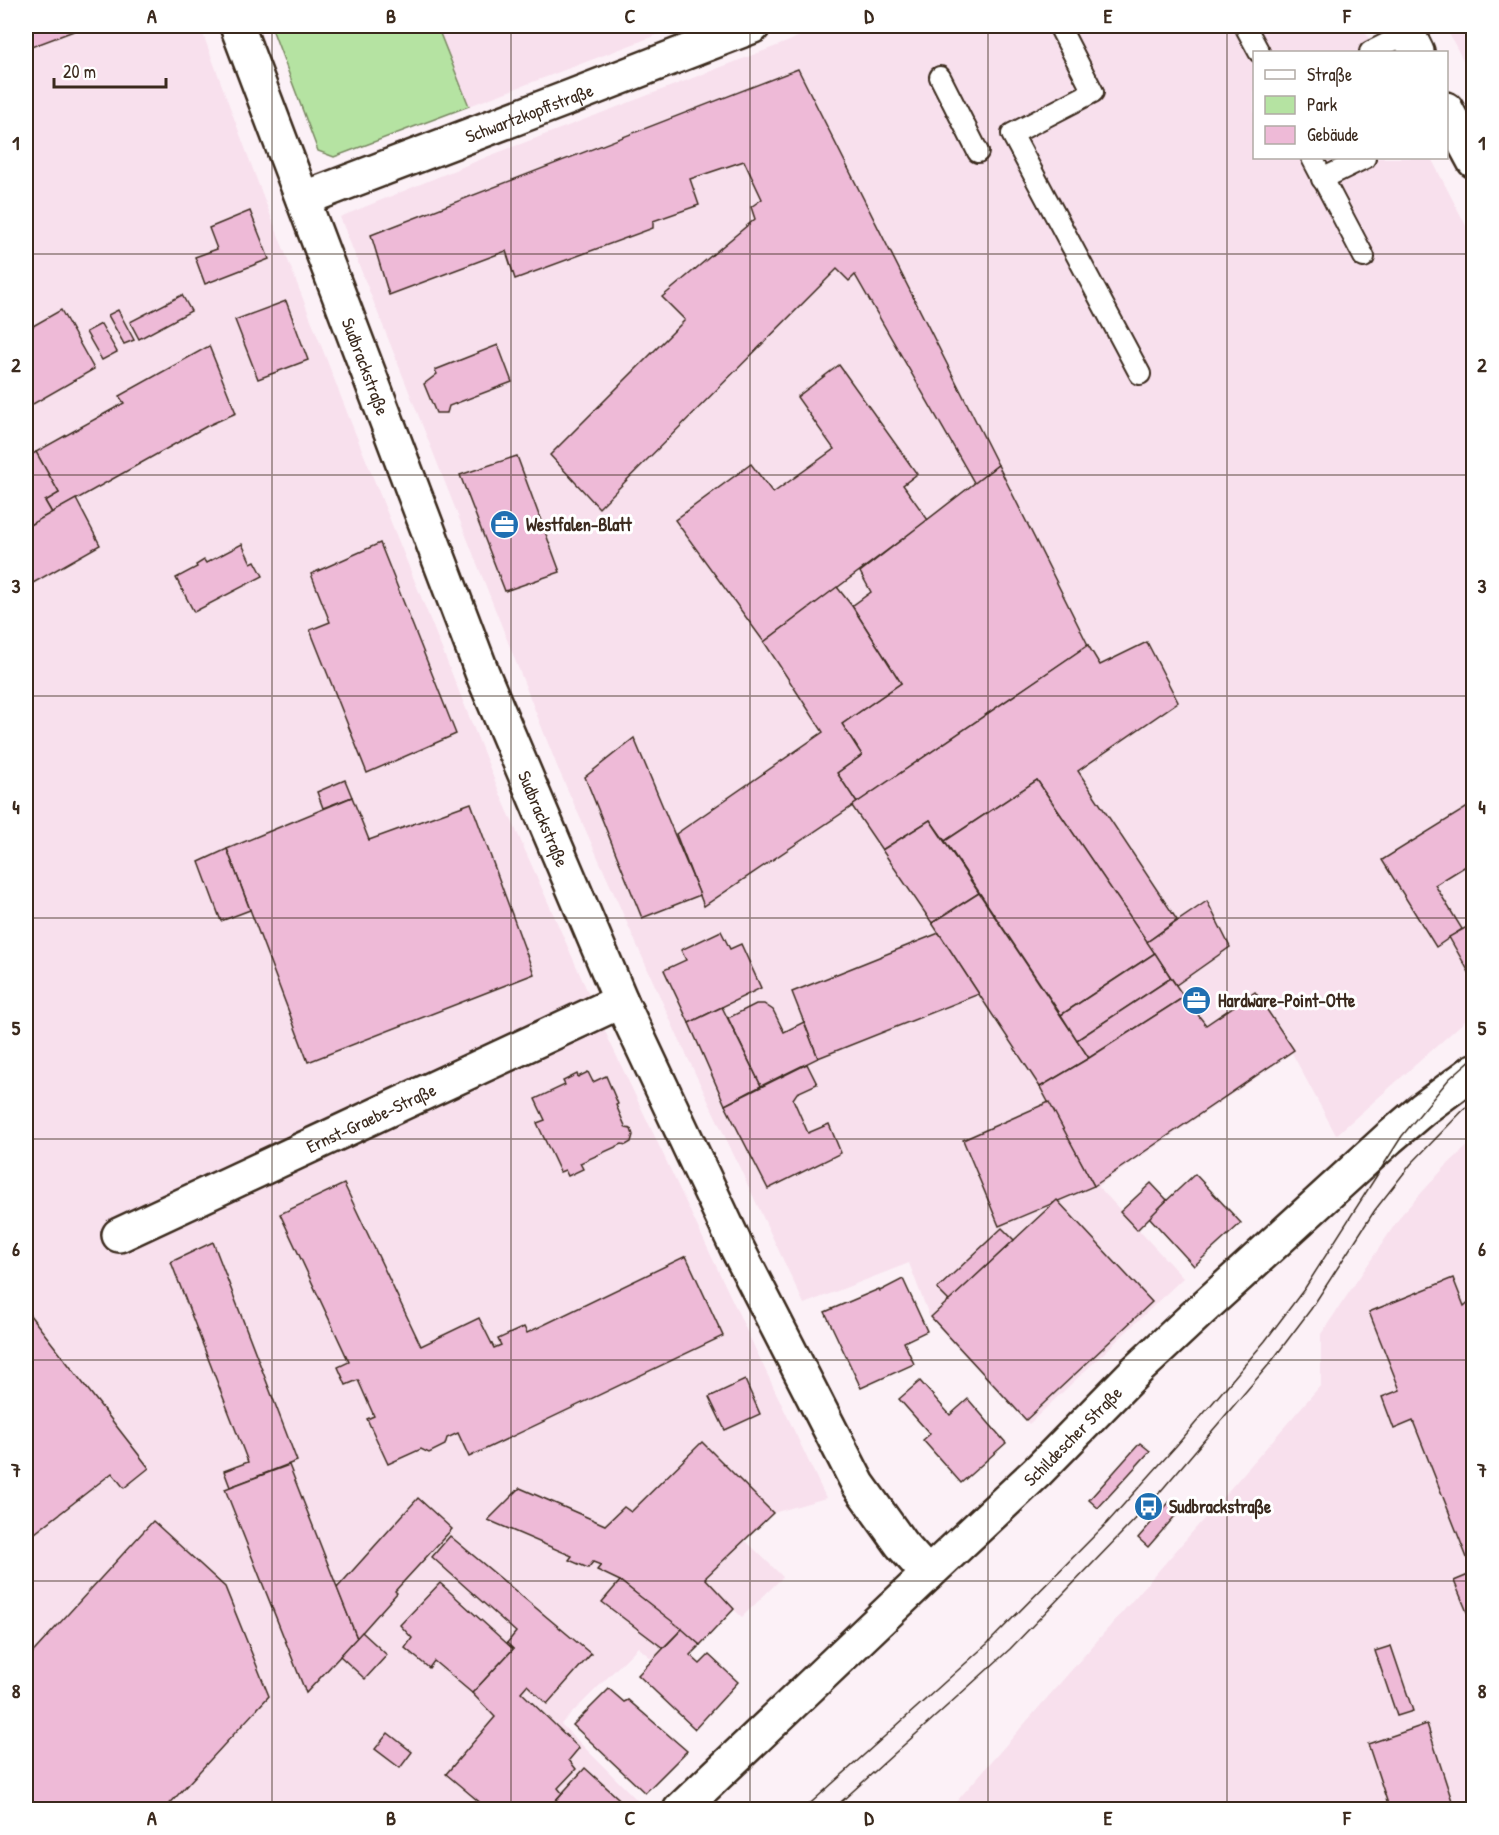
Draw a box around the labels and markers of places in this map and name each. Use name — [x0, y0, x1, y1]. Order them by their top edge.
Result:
office icon: Westfalen-Blatt — [489, 508, 521, 540]
place label: Westfalen-Blatt — [526, 512, 632, 537]
office icon: Hardware-Point-Otte — [1181, 984, 1213, 1016]
place label: Hardware-Point-Otte — [1218, 988, 1356, 1013]
bus stop icon: Sudbrackstraße — [1132, 1490, 1164, 1522]
place label: Sudbrackstraße — [1169, 1494, 1272, 1520]

